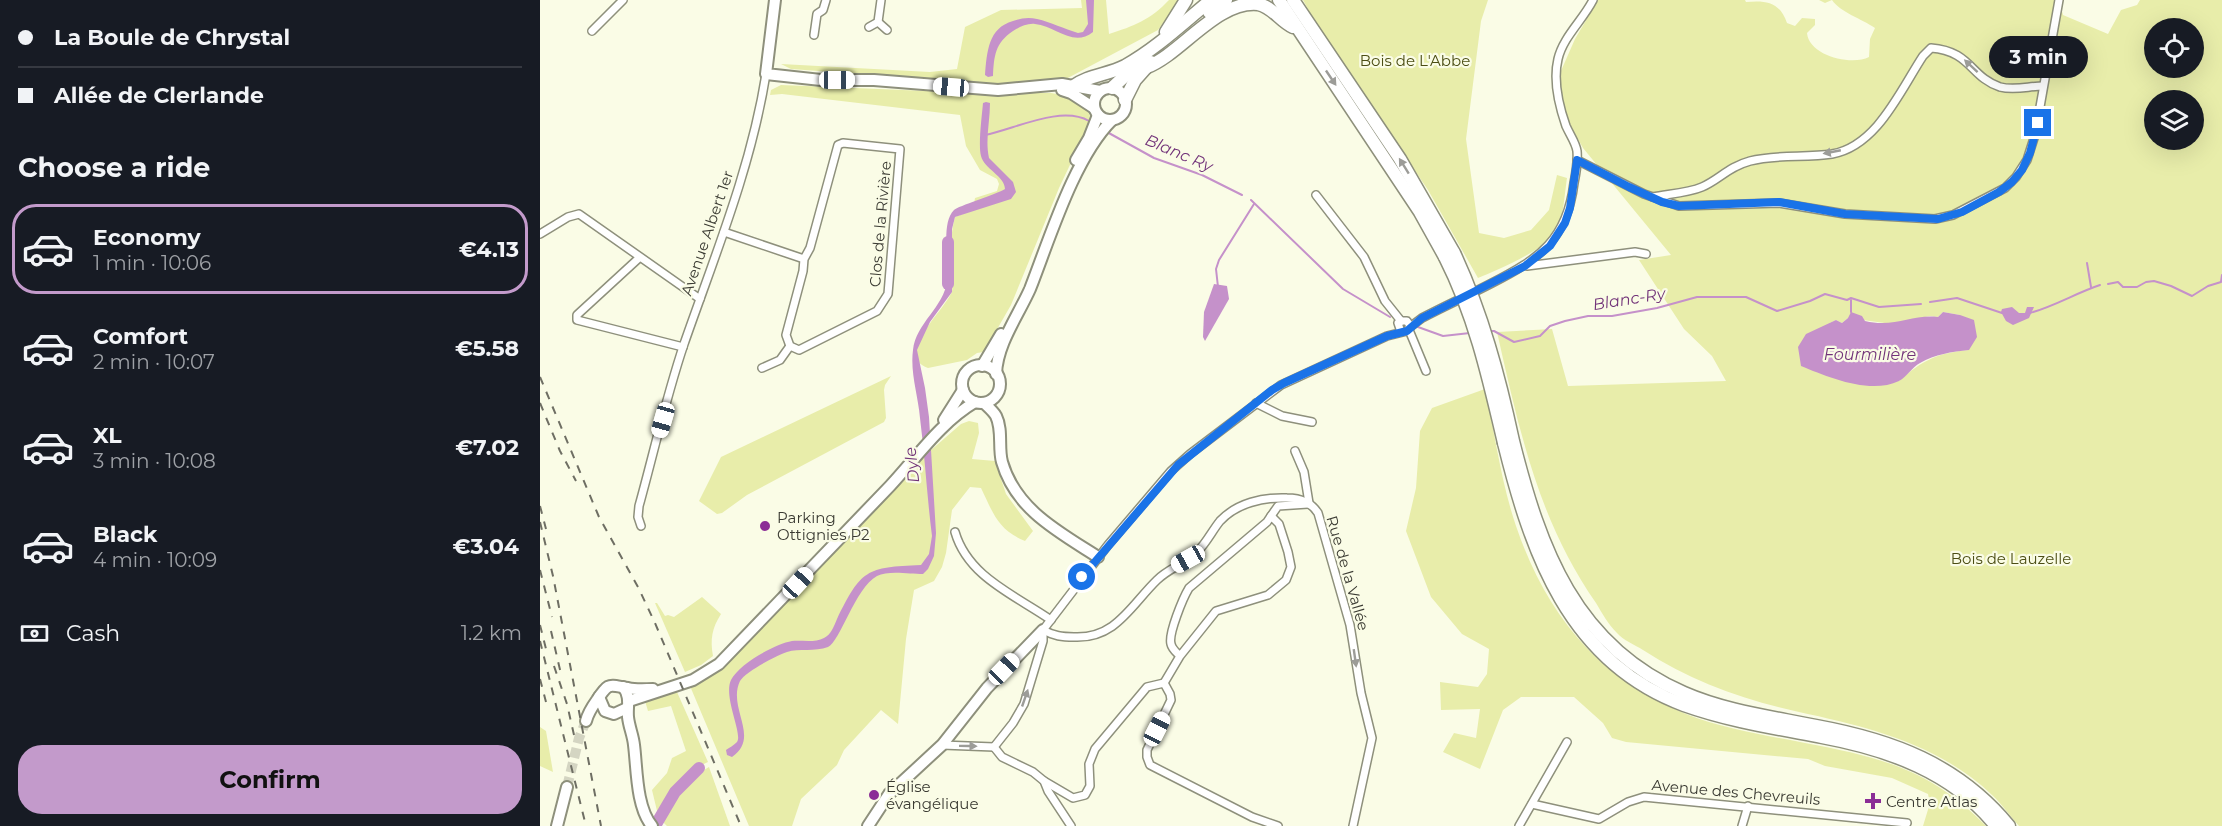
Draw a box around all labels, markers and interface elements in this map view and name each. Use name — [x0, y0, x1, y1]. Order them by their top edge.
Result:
map controls — [2144, 18, 2204, 150]
button: locate — [2144, 18, 2204, 78]
text: La Boule de Chrystal — [54, 24, 290, 51]
callout: 3 min — [1988, 36, 2087, 78]
text: 3 min — [2009, 45, 2068, 69]
park label: Bois de L'Abbe — [1360, 51, 1470, 70]
one-way arrow — [1964, 60, 1979, 73]
one-way arrow — [1325, 69, 1337, 85]
car — [819, 71, 855, 89]
car — [932, 76, 970, 98]
text: Allée de Clerlande — [54, 82, 264, 109]
button: layers — [2144, 90, 2204, 150]
route end — [2024, 109, 2051, 136]
water label: Blanc Ry — [1142, 130, 1217, 176]
one-way arrow — [1822, 148, 1841, 157]
text: Choose a ride — [18, 151, 210, 184]
one-way arrow — [1398, 158, 1409, 174]
street label: Clos de la Rivière — [865, 160, 895, 288]
street label: Avenue Albert 1er — [677, 168, 737, 298]
icon: car — [21, 222, 75, 276]
text: Economy — [93, 224, 201, 251]
text: €4.13 — [459, 236, 519, 263]
text: 1 min · 10:06 — [93, 251, 211, 275]
water label: Blanc-Ry — [1591, 284, 1668, 314]
icon: car — [21, 321, 75, 375]
text: Comfort — [93, 323, 188, 350]
text: €5.58 — [455, 335, 519, 362]
water label: Fourmilière — [1824, 345, 1916, 364]
text: 2 min · 10:07 — [93, 350, 215, 374]
car — [649, 400, 677, 440]
icon: car — [21, 420, 75, 474]
text: XL — [93, 422, 122, 449]
text: €7.02 — [455, 434, 519, 461]
water label: Dyle — [901, 446, 923, 484]
text: 3 min · 10:08 — [93, 449, 216, 473]
place label: Parking Ottignies P2 — [777, 508, 870, 544]
street label: Rue de la Vallée — [1323, 513, 1373, 633]
icon: car — [21, 519, 75, 573]
marker: Parking Ottignies P2 — [758, 519, 772, 533]
text: Black — [93, 521, 157, 548]
text: €3.04 — [453, 533, 519, 560]
car — [1168, 542, 1208, 576]
text: 4 min · 10:09 — [93, 548, 217, 572]
park label: Bois de Lauzelle — [1951, 549, 2071, 568]
route start — [1068, 563, 1095, 590]
car — [779, 564, 817, 602]
icon: cash — [18, 617, 51, 650]
text: Cash — [66, 620, 120, 647]
text: 1.2 km — [461, 621, 522, 645]
one-way arrow — [1351, 648, 1360, 667]
car — [985, 650, 1023, 688]
one-way arrow — [1021, 689, 1031, 707]
car — [1141, 709, 1173, 749]
one-way arrow — [959, 742, 978, 751]
button: Confirm — [18, 745, 522, 814]
street label: Avenue des Chevreuils — [1651, 775, 1821, 809]
place label: Église évangélique — [886, 777, 978, 813]
marker: Église évangélique — [867, 788, 881, 802]
marker: Centre Atlas — [1864, 792, 1882, 810]
place label: Centre Atlas — [1886, 792, 1977, 811]

